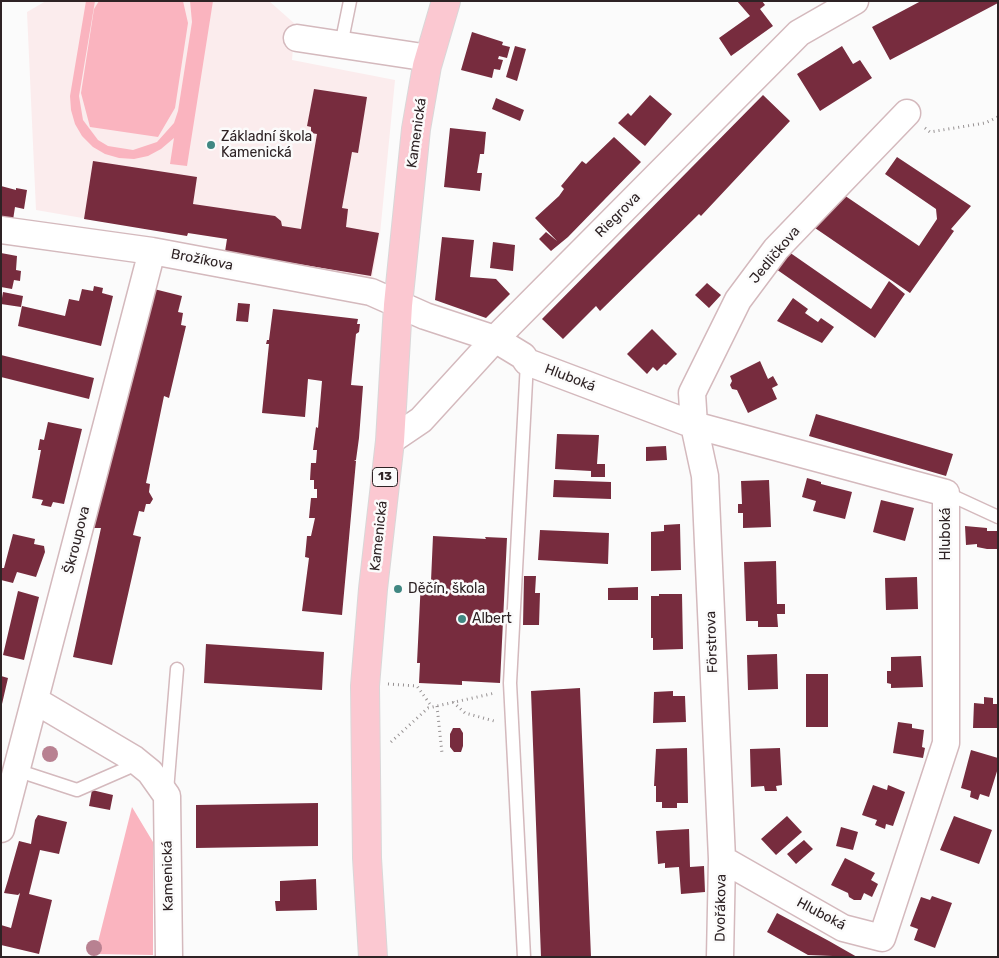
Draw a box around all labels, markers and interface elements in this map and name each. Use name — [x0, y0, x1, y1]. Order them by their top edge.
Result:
street label: Kamenická — [404, 97, 430, 169]
place label: Základní škola Kamenická — [221, 129, 312, 162]
marker: Základní škola Kamenická — [205, 139, 217, 151]
street label: Riegrova — [592, 189, 644, 241]
street label: Jedličkova — [746, 223, 804, 287]
street label: Brožíkova — [170, 246, 234, 274]
street label: Hluboká — [542, 361, 598, 395]
road number: 13 — [372, 468, 398, 487]
street label: Kamenická — [367, 500, 391, 572]
street label: Škroupova — [61, 505, 93, 575]
street label: Hluboká — [938, 507, 954, 561]
place label: Děčín, škola — [408, 581, 485, 597]
marker: Děčín, škola — [392, 583, 404, 595]
place label: Albert — [472, 611, 512, 627]
street label: Förstrova — [703, 611, 721, 673]
marker: Albert — [456, 613, 468, 625]
street label: Kamenická — [159, 840, 177, 912]
street label: Dvořákova — [712, 874, 730, 942]
street label: Hluboká — [794, 894, 848, 934]

